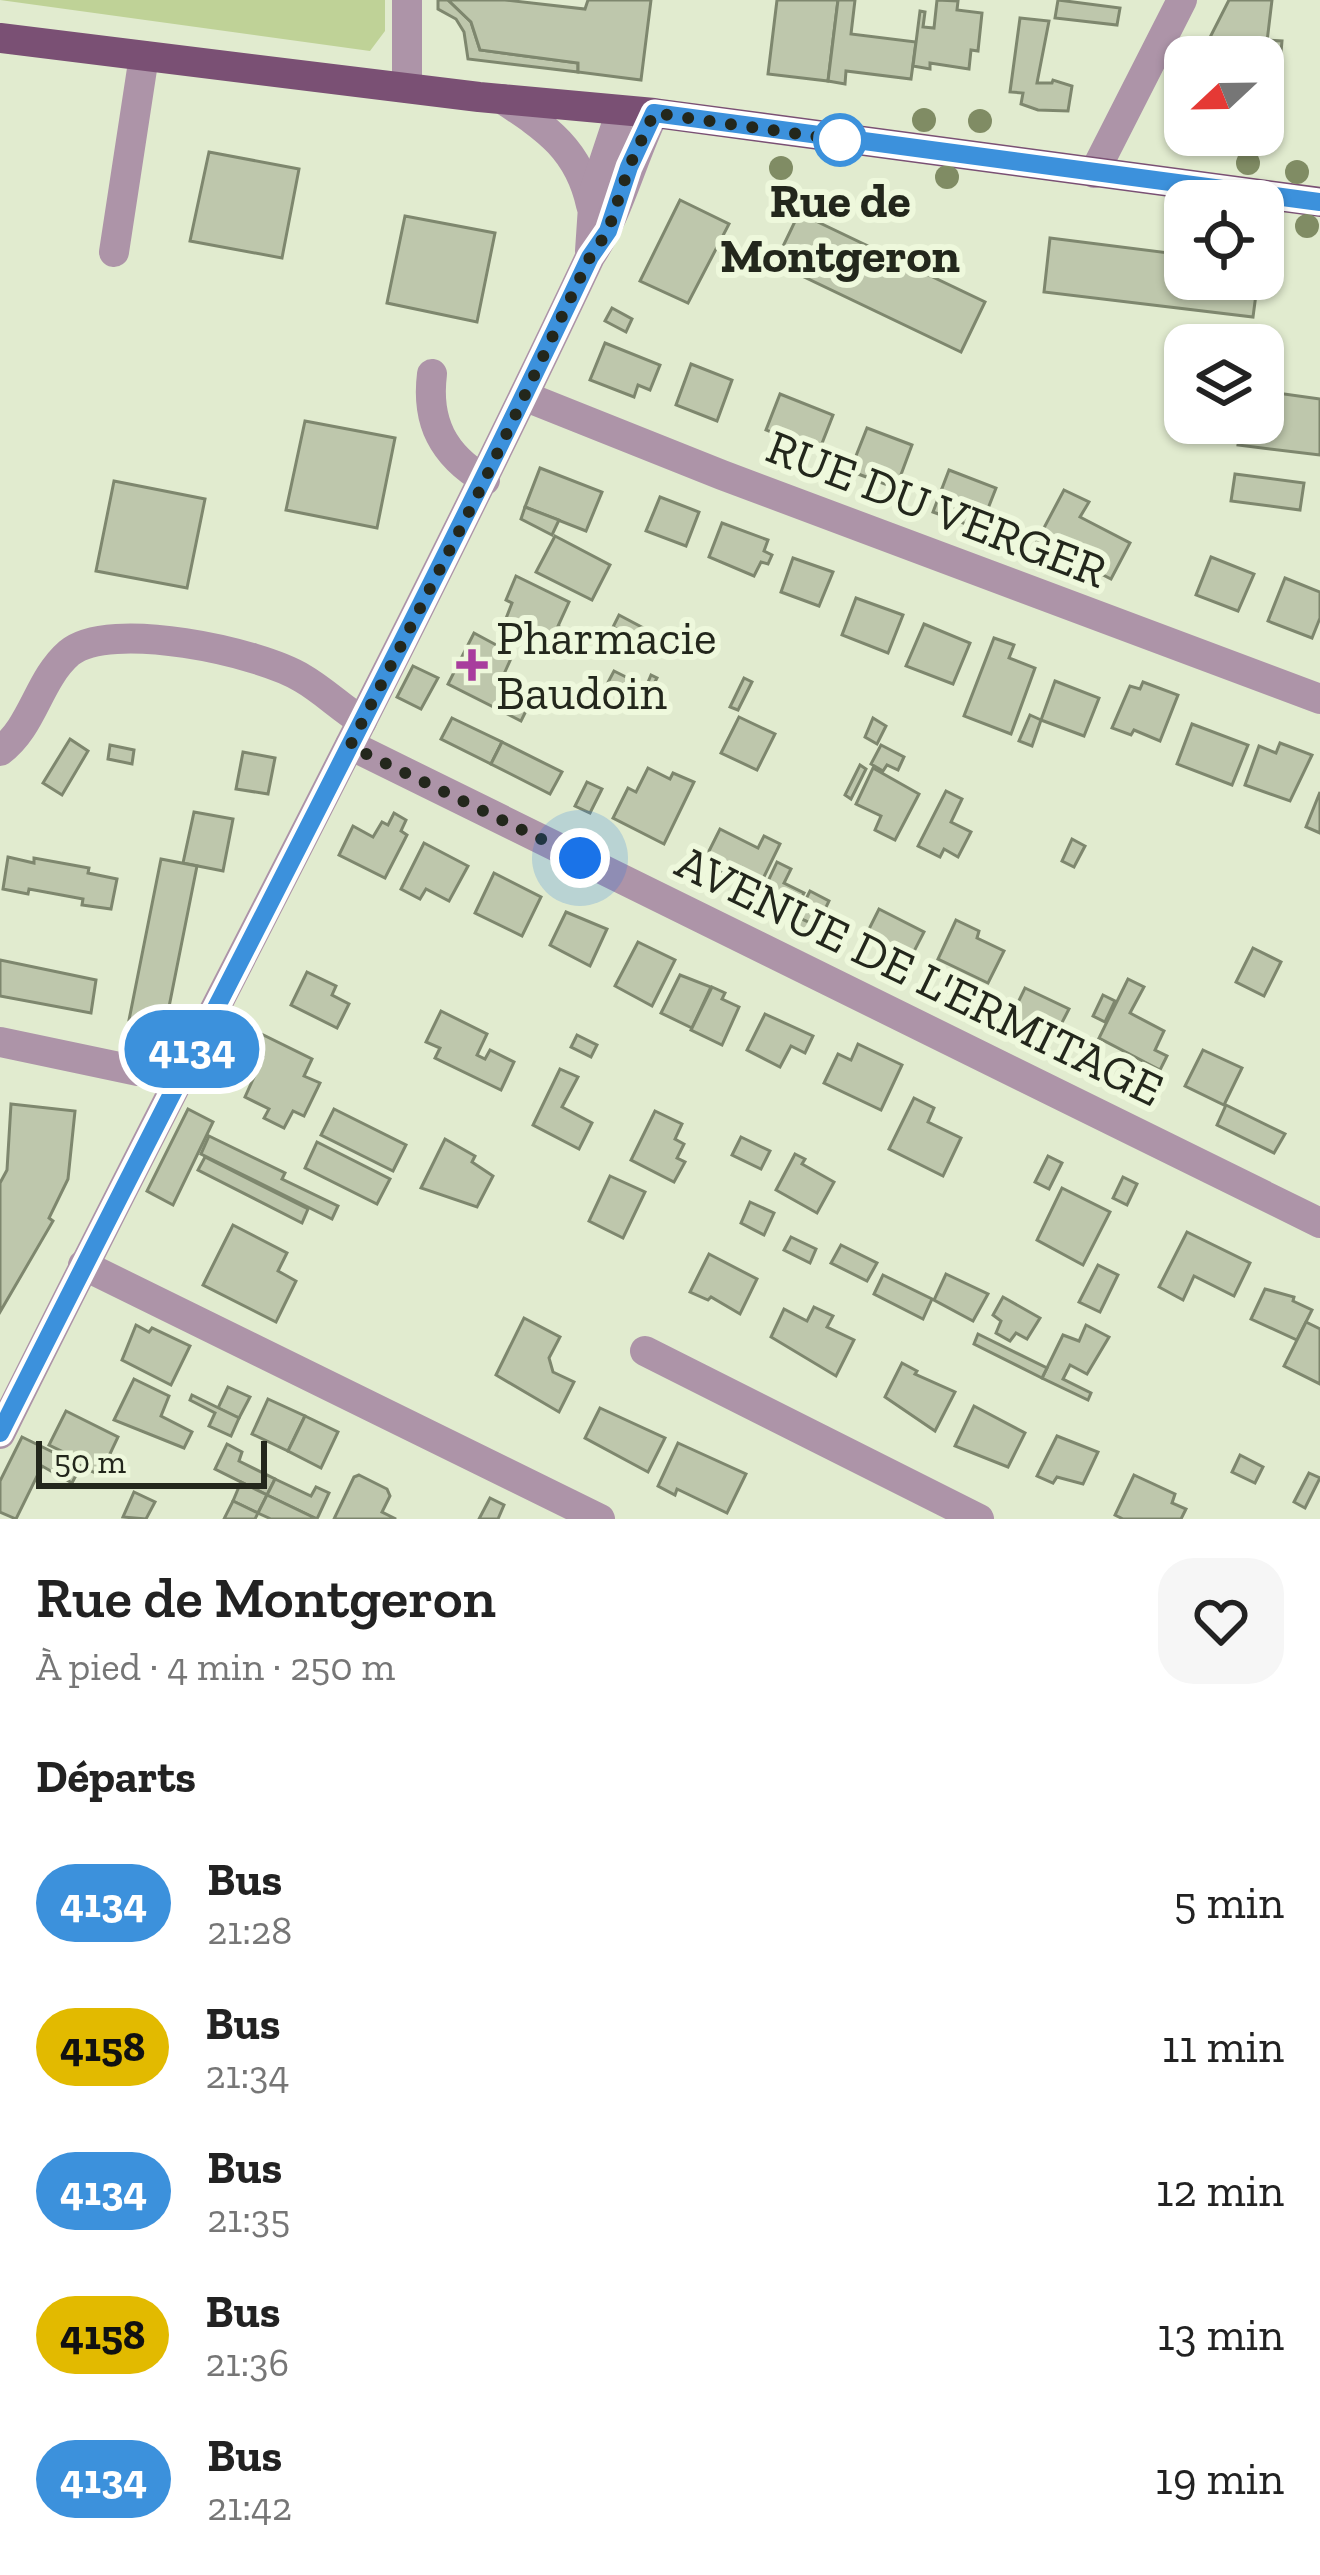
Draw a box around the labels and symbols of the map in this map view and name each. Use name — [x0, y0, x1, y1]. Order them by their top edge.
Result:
north arrow — [1164, 36, 1284, 156]
marker: Rue de Montgeron — [815, 115, 865, 165]
place label: Rue de Montgeron — [720, 172, 960, 284]
street label: RUE DU VERGER — [759, 417, 1115, 600]
place label: Pharmacie Baudoin — [496, 609, 717, 721]
marker: Pharmacie Baudoin — [459, 652, 485, 678]
your location — [550, 828, 610, 888]
street label: AVENUE DE L'ERMITAGE — [667, 833, 1172, 1118]
line badge: 4134 — [108, 1010, 276, 1088]
scale bar — [36, 1435, 267, 1488]

